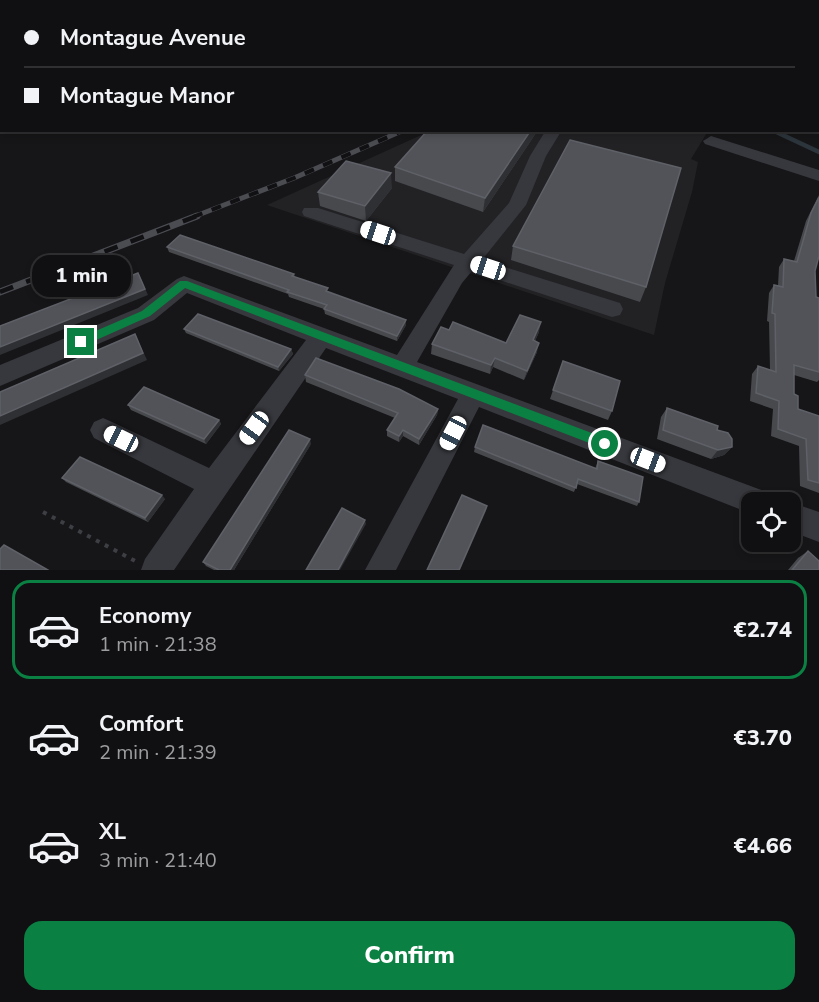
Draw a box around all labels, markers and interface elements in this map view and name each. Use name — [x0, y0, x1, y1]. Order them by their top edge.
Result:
text: Montague Avenue — [60, 23, 246, 53]
text: Montague Manor — [60, 81, 234, 111]
car — [358, 219, 398, 247]
car — [468, 254, 508, 282]
callout: 1 min — [32, 255, 130, 297]
text: 1 min — [55, 262, 108, 289]
route end — [67, 328, 94, 355]
car — [236, 408, 272, 448]
car — [437, 413, 469, 453]
car — [101, 423, 141, 455]
route start — [591, 430, 618, 457]
car — [628, 445, 668, 475]
map controls — [741, 492, 801, 552]
button: locate — [741, 492, 801, 552]
text: Economy — [99, 601, 191, 631]
icon: car — [27, 603, 81, 657]
text: €2.74 — [733, 615, 792, 645]
text: 1 min · 21:38 — [99, 631, 217, 658]
text: Comfort — [99, 709, 183, 739]
icon: car — [27, 711, 81, 765]
text: €3.70 — [733, 723, 792, 753]
text: 2 min · 21:39 — [99, 739, 217, 766]
text: XL — [99, 817, 126, 847]
icon: car — [27, 819, 81, 873]
text: €4.66 — [733, 831, 792, 861]
text: 3 min · 21:40 — [99, 847, 217, 874]
button: Confirm — [24, 921, 795, 990]

